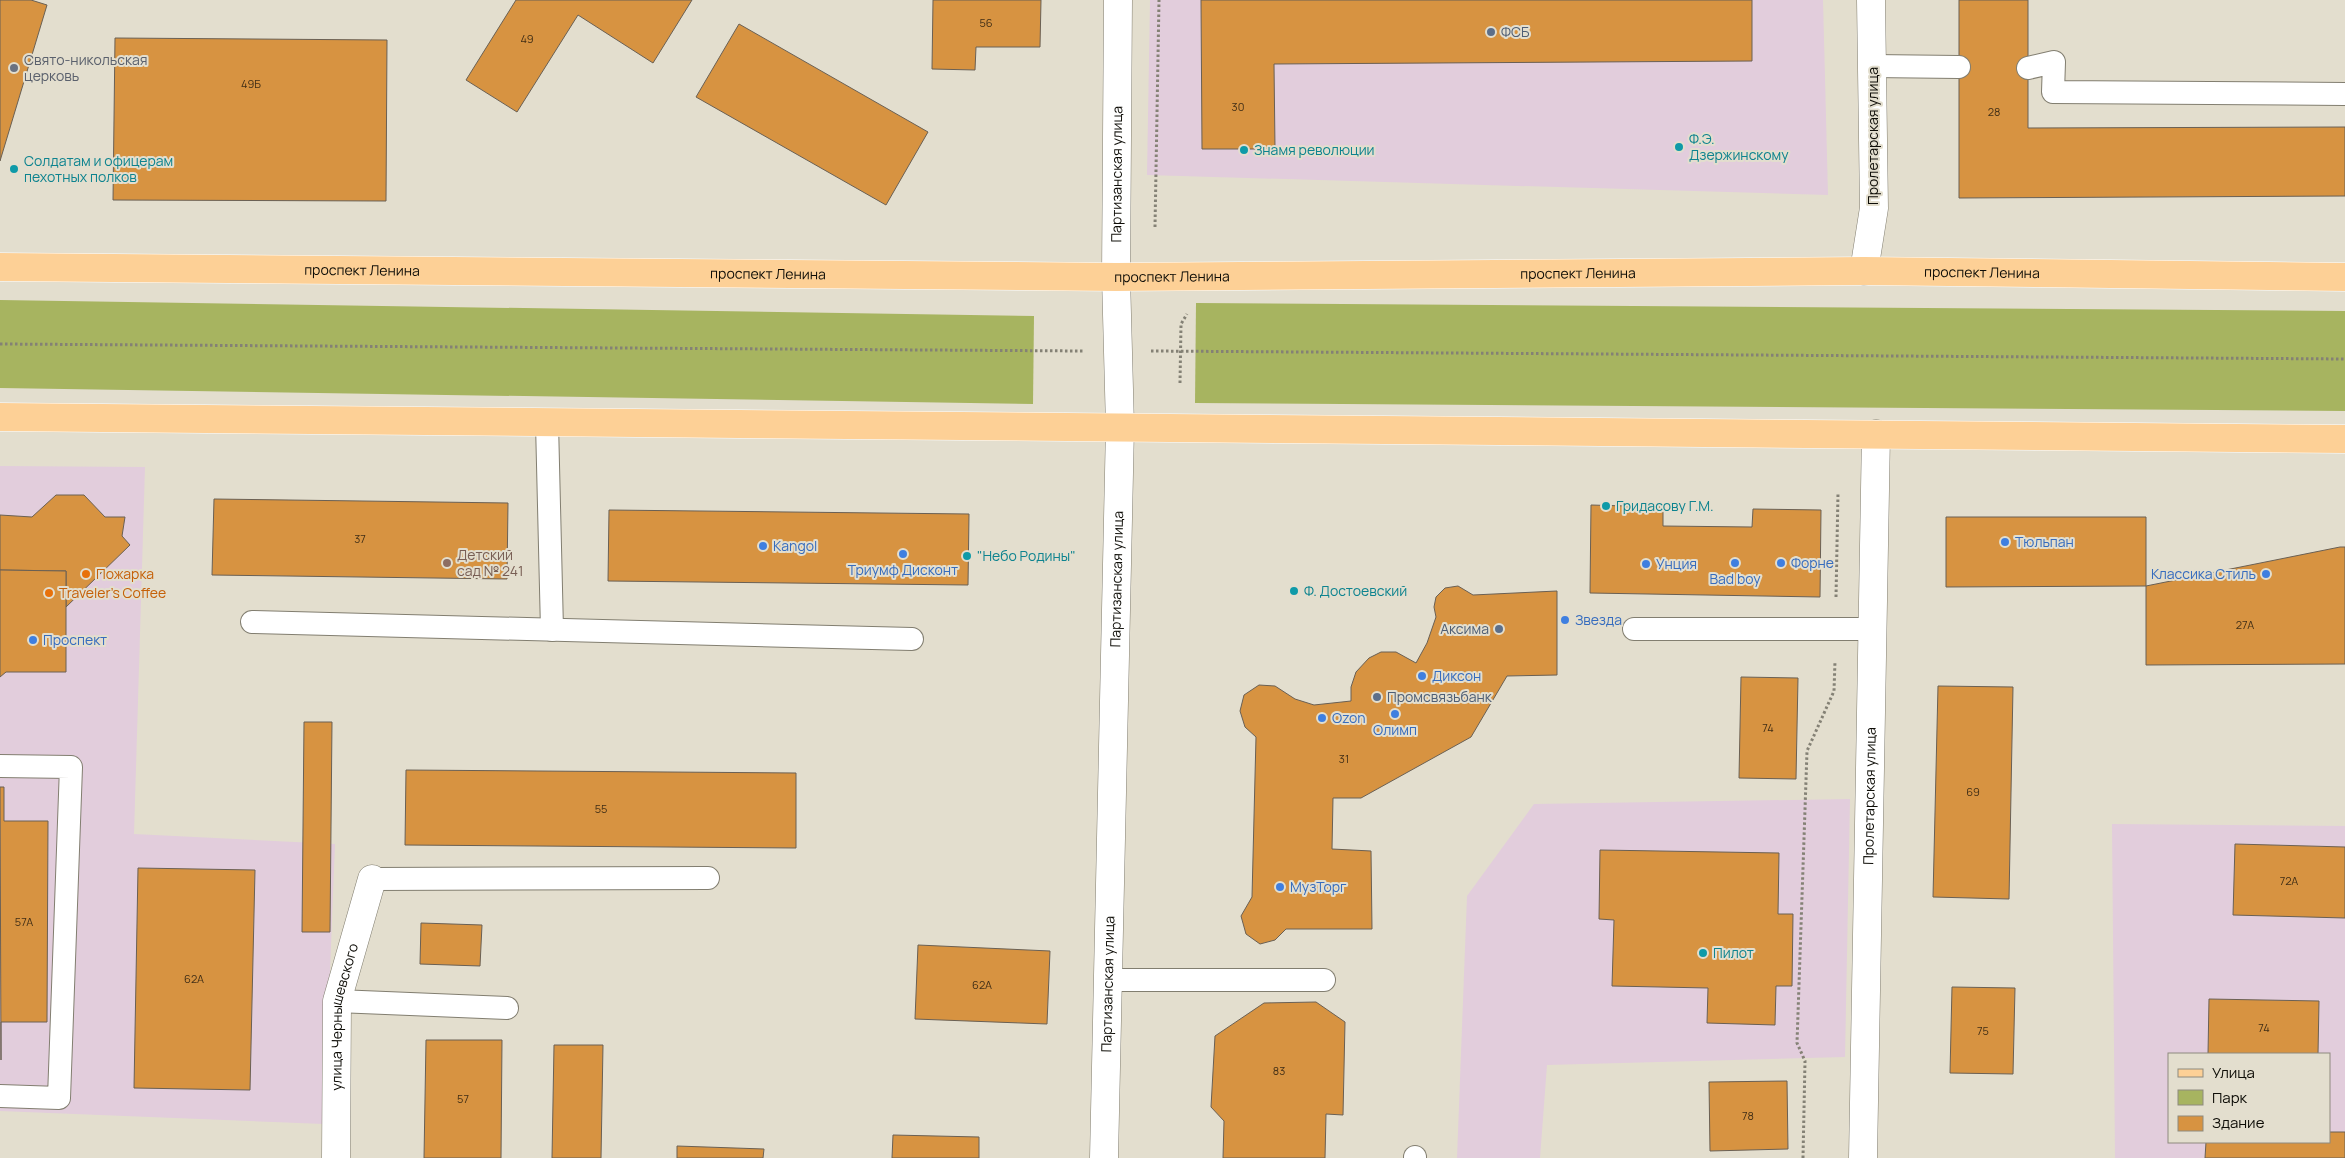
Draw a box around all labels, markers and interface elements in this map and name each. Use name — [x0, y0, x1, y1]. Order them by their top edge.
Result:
house number: 56 — [979, 15, 993, 30]
place label: ФСБ — [1501, 22, 1530, 41]
marker: ФСБ — [1485, 26, 1497, 38]
house number: 49 — [520, 31, 534, 46]
place label: Свято-никольская церковь — [24, 50, 147, 85]
marker: Свято-никольская церковь — [8, 62, 20, 74]
street label: Пролетарская улица — [1863, 67, 1882, 205]
house number: 49Б — [241, 76, 261, 91]
house number: 30 — [1232, 99, 1244, 114]
house number: 28 — [1988, 104, 2000, 119]
street label: Партизанская улица — [1106, 106, 1126, 243]
place label: Ф.Э. Дзержинскому — [1689, 129, 1789, 164]
place label: Знамя революции — [1254, 140, 1375, 159]
marker: Ф.Э. Дзержинскому — [1673, 141, 1685, 153]
marker: Знамя революции — [1238, 144, 1250, 156]
place label: Солдатам и офицерам пехотных полков — [24, 151, 173, 186]
marker: Солдатам и офицерам пехотных полков — [8, 163, 20, 175]
street label: проспект Ленина — [304, 260, 420, 280]
street label: проспект Ленина — [1924, 262, 2040, 282]
street label: проспект Ленина — [710, 263, 826, 283]
street label: проспект Ленина — [1520, 263, 1636, 283]
street label: проспект Ленина — [1114, 266, 1230, 286]
place label: Гридасову Г.М. — [1616, 496, 1714, 515]
marker: Гридасову Г.М. — [1600, 500, 1612, 512]
street label: Партизанская улица — [1105, 511, 1127, 648]
house number: 37 — [354, 531, 366, 546]
place label: Тюльпан — [2015, 532, 2074, 551]
place label: Kangol — [773, 536, 817, 555]
marker: Тюльпан — [1999, 536, 2011, 548]
marker: Kangol — [757, 540, 769, 552]
place label: Детский сад № 241 — [457, 545, 523, 580]
place label: "Небо Родины" — [977, 546, 1076, 565]
marker: Триумф Дисконт — [897, 548, 909, 560]
marker: "Небо Родины" — [961, 550, 973, 562]
place label: Форне — [1791, 553, 1834, 572]
place label: Унция — [1656, 554, 1697, 573]
marker: Детский сад № 241 — [441, 557, 453, 569]
marker: Bad boy — [1729, 557, 1741, 569]
marker: Форне — [1775, 557, 1787, 569]
marker: Унция — [1640, 558, 1652, 570]
place label: Триумф Дисконт — [848, 560, 958, 579]
place label: Пожарка — [96, 564, 154, 583]
place label: Классика Стиль — [2151, 564, 2256, 583]
marker: Пожарка — [80, 568, 92, 580]
marker: Классика Стиль — [2260, 568, 2272, 580]
place label: Bad boy — [1709, 569, 1761, 588]
place label: Ф. Достоевский — [1304, 581, 1407, 600]
place label: Traveler's Coffee — [59, 583, 166, 602]
marker: Ф. Достоевский — [1288, 585, 1300, 597]
marker: Traveler's Coffee — [43, 587, 55, 599]
place label: Звезда — [1575, 610, 1622, 629]
marker: Звезда — [1559, 614, 1571, 626]
house number: 27А — [2236, 617, 2254, 632]
place label: Аксима — [1440, 619, 1489, 638]
marker: Аксима — [1493, 623, 1505, 635]
place label: Проспект — [43, 630, 107, 649]
marker: Проспект — [27, 634, 39, 646]
place label: Диксон — [1432, 666, 1481, 685]
marker: Диксон — [1416, 670, 1428, 682]
place label: Промсвязьбанк — [1387, 687, 1493, 706]
marker: Промсвязьбанк — [1371, 691, 1383, 703]
place label: Ozon — [1332, 708, 1366, 727]
marker: Олимп — [1389, 708, 1401, 720]
marker: Ozon — [1316, 712, 1328, 724]
place label: Олимп — [1373, 720, 1417, 739]
house number: 74 — [1762, 720, 1774, 735]
street label: Пролетарская улица — [1858, 727, 1880, 865]
house number: 31 — [1339, 751, 1349, 766]
house number: 69 — [1966, 784, 1980, 799]
house number: 55 — [595, 801, 607, 816]
house number: 72А — [2280, 873, 2298, 888]
place label: МузТорг — [1290, 877, 1347, 896]
marker: МузТорг — [1274, 881, 1286, 893]
house number: 57А — [15, 914, 33, 929]
street label: Партизанская улица — [1096, 916, 1118, 1053]
street label: улица Чернышевского — [326, 941, 362, 1091]
place label: Пилот — [1713, 943, 1754, 962]
marker: Пилот — [1697, 947, 1709, 959]
house number: 62А — [184, 971, 204, 986]
house number: 62А — [972, 977, 992, 992]
house number: 74 — [2258, 1020, 2270, 1035]
house number: 75 — [1977, 1023, 1989, 1038]
legend — [2168, 1053, 2330, 1143]
text: Улица — [2212, 1062, 2255, 1083]
house number: 83 — [1273, 1063, 1285, 1078]
text: Парк — [2212, 1087, 2248, 1108]
house number: 57 — [457, 1091, 469, 1106]
house number: 78 — [1742, 1108, 1754, 1123]
text: Здание — [2212, 1112, 2265, 1133]

